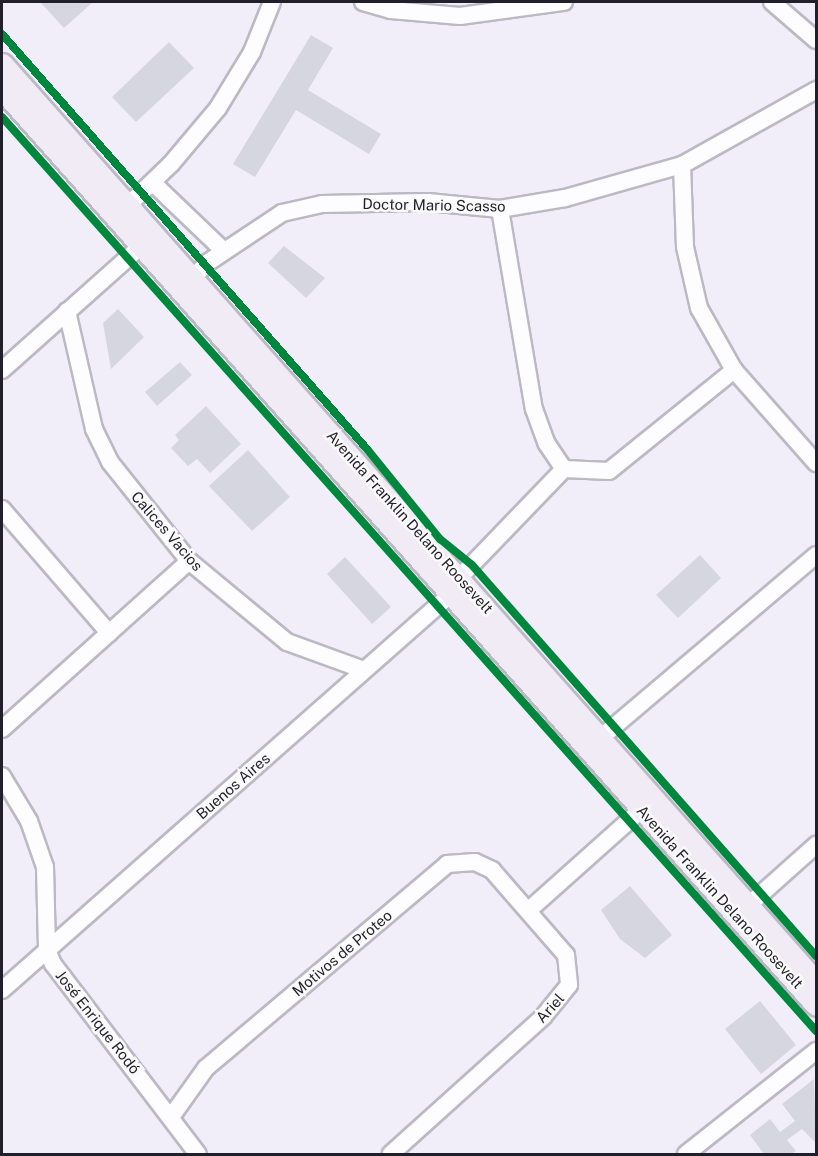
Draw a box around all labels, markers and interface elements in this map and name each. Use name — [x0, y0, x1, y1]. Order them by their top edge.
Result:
street label: Doctor Mario Scasso — [362, 195, 506, 215]
street label: Avenida Franklin Delano Roosevelt — [323, 427, 497, 617]
street label: Calices Vacios — [127, 487, 207, 575]
street label: Buenos Aires — [192, 749, 274, 823]
street label: Avenida Franklin Delano Roosevelt — [633, 802, 807, 992]
street label: Motivos de Proteo — [288, 906, 396, 1000]
street label: José Enrique Rodó — [52, 966, 144, 1078]
street label: Ariel — [532, 990, 568, 1026]

